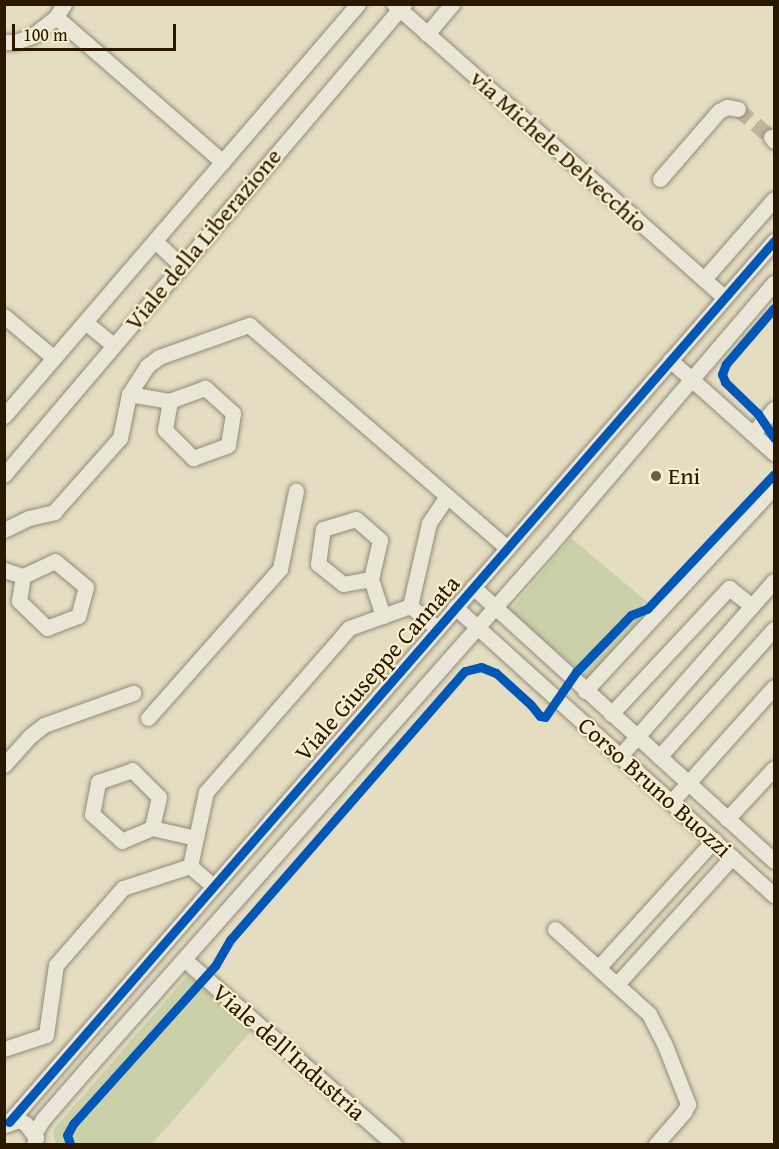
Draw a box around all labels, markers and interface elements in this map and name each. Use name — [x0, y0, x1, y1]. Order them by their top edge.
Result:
scale bar — [15, 12, 178, 50]
text: 100 m — [23, 21, 68, 48]
street label: via Michele Delvecchio — [464, 64, 654, 238]
street label: Viale della Liberazione — [118, 142, 288, 336]
place label: Eni — [668, 462, 700, 490]
marker: Eni — [649, 469, 663, 483]
street label: Viale Giuseppe Cannata — [288, 569, 466, 767]
street label: Corso Bruno Buozzi — [572, 711, 738, 863]
street label: Viale dell'Industria — [207, 978, 371, 1126]

